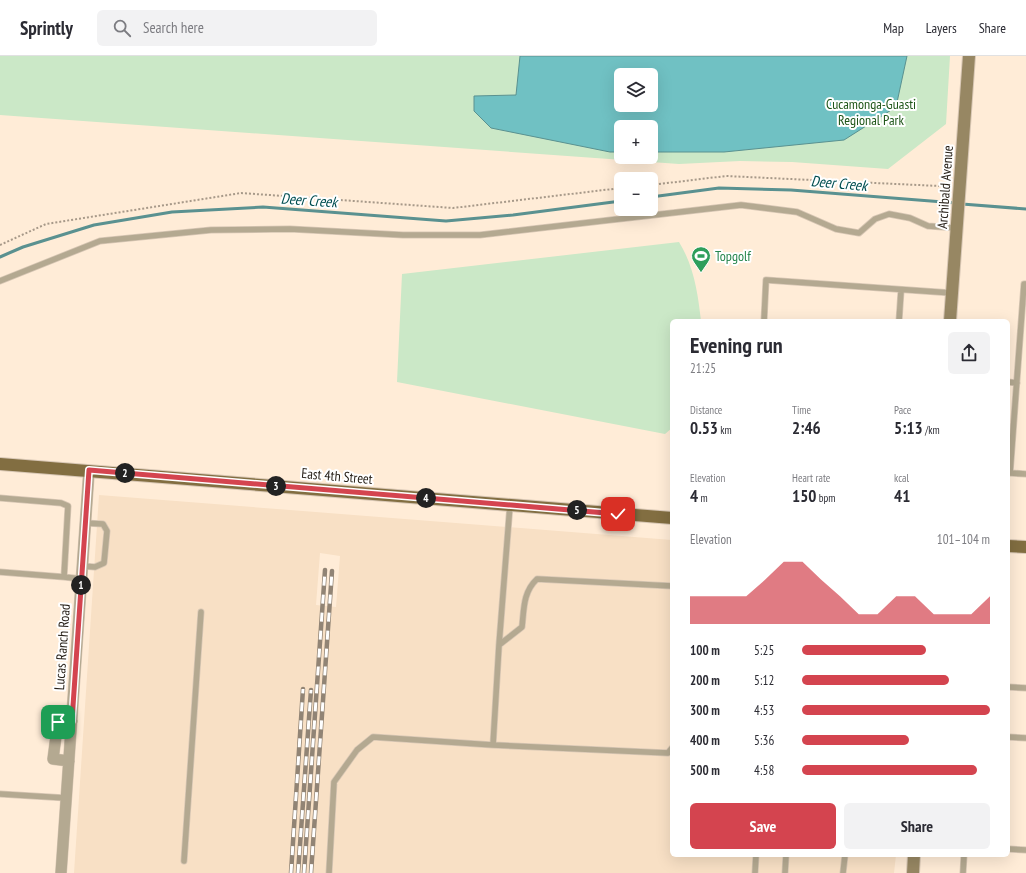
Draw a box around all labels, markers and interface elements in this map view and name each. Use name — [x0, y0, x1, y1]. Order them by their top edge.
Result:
search box — [97, 10, 377, 46]
text: Sprintly — [20, 16, 73, 40]
icon: search — [111, 17, 133, 39]
text: Search here — [143, 18, 204, 37]
text: Map — [883, 19, 904, 37]
text: Layers — [926, 19, 957, 37]
text: Share — [979, 19, 1006, 37]
map controls — [614, 68, 658, 216]
button: layers — [614, 68, 658, 112]
park label: Cucamonga-Guasti Regional Park — [826, 95, 916, 129]
button: + — [614, 120, 658, 164]
street label: Archibald Avenue — [933, 144, 957, 229]
water label: Deer Creek — [810, 171, 870, 195]
button: − — [614, 172, 658, 216]
water label: Deer Creek — [280, 189, 340, 212]
sports icon: Topgolf — [690, 245, 712, 273]
place label: Topgolf — [715, 247, 751, 265]
text: Evening run — [690, 331, 783, 359]
button: share — [948, 332, 990, 374]
text: 21:25 — [690, 360, 716, 377]
text: Distance — [690, 403, 722, 417]
text: Time — [792, 403, 811, 417]
text: Pace — [894, 403, 911, 417]
text: 0.53 — [690, 417, 718, 439]
text: 2:46 — [792, 417, 821, 439]
text: 5:13 — [894, 417, 923, 439]
text: km — [718, 423, 732, 437]
text: /km — [923, 423, 940, 437]
pin: 2 — [115, 463, 135, 483]
street label: East 4th Street — [301, 464, 374, 488]
text: 2 — [122, 466, 128, 480]
text: Elevation — [690, 471, 725, 485]
text: Heart rate — [792, 471, 830, 485]
text: kcal — [894, 471, 909, 485]
pin: 3 — [266, 476, 286, 496]
text: 3 — [273, 479, 279, 493]
text: 4 — [690, 485, 698, 507]
text: 150 — [792, 485, 816, 507]
text: 41 — [894, 485, 910, 507]
pin: 4 — [416, 488, 436, 508]
text: 4 — [423, 491, 429, 505]
text: m — [698, 491, 708, 505]
text: bpm — [816, 491, 835, 505]
pin — [601, 497, 635, 531]
pin: 5 — [567, 500, 587, 520]
text: 5 — [574, 503, 580, 517]
icon: check — [607, 503, 629, 525]
text: Elevation — [690, 531, 732, 548]
text: 101–104 m — [937, 531, 990, 548]
pin: 1 — [71, 575, 91, 595]
text: 1 — [78, 578, 84, 592]
street label: Lucas Ranch Road — [50, 603, 74, 691]
text: 100 m — [690, 642, 720, 659]
text: 5:25 — [754, 642, 774, 659]
text: 200 m — [690, 672, 720, 689]
text: 5:12 — [754, 672, 774, 689]
text: 300 m — [690, 702, 720, 719]
text: 4:53 — [754, 702, 774, 719]
pin — [41, 705, 75, 739]
icon: arrive — [47, 711, 69, 733]
text: 400 m — [690, 732, 720, 749]
text: 5:36 — [754, 732, 774, 749]
text: 500 m — [690, 762, 720, 779]
text: 4:58 — [754, 762, 774, 779]
button: Save — [690, 803, 836, 849]
button: Share — [844, 803, 990, 849]

